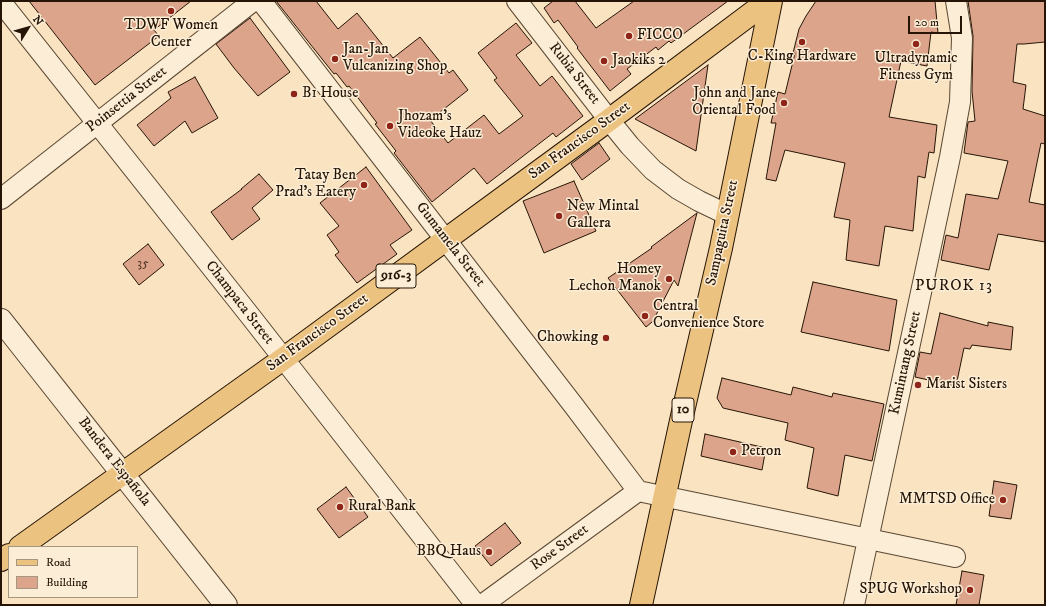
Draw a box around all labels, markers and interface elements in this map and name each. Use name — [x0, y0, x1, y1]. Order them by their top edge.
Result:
marker: TDWF Women Center — [166, 6, 176, 16]
north arrow — [8, 8, 48, 48]
scale bar — [910, 8, 964, 34]
text: N — [29, 13, 46, 29]
text: 20 m — [915, 15, 939, 30]
place label: TDWF Women Center — [124, 17, 218, 52]
place label: FICCO — [637, 27, 683, 45]
marker: FICCO — [624, 31, 634, 41]
marker: C-King Hardware — [797, 37, 807, 47]
marker: Ultradynamic Fitness Gym — [911, 39, 921, 49]
street label: Rubia Street — [544, 40, 604, 108]
place label: Jan-Jan Vulcanizing Shop — [343, 41, 447, 76]
place label: C-King Hardware — [748, 48, 856, 66]
place label: Ultradynamic Fitness Gym — [874, 50, 958, 85]
place label: Jaokiks 2 — [612, 52, 666, 70]
marker: Jan-Jan Vulcanizing Shop — [330, 54, 340, 64]
marker: Jaokiks 2 — [599, 56, 609, 66]
street label: Poinsettia Street — [83, 63, 171, 137]
place label: B1 House — [302, 85, 358, 103]
place label: John and Jane Oriental Food — [692, 85, 776, 120]
marker: B1 House — [289, 89, 299, 99]
street label: San Francisco Street — [526, 98, 634, 184]
marker: John and Jane Oriental Food — [779, 98, 789, 108]
place label: Jhozam's Videoke Hauz — [398, 108, 482, 143]
marker: Jhozam's Videoke Hauz — [385, 121, 395, 131]
place label: Tatay Ben Prad's Eatery — [275, 167, 356, 202]
street label: Sampaguita Street — [703, 178, 743, 288]
marker: Tatay Ben Prad's Eatery — [359, 180, 369, 190]
place label: New Mintal Gallera — [567, 198, 639, 233]
street label: Gumamela Street — [411, 199, 489, 291]
marker: New Mintal Gallera — [554, 211, 564, 221]
house number: 35 — [137, 256, 149, 272]
street label: Champaca Street — [201, 258, 277, 348]
place label: Homey Lechon Manok — [569, 261, 661, 296]
road number: 916-3 — [376, 264, 416, 288]
marker: Homey Lechon Manok — [664, 274, 674, 284]
district label: PUROK 13 — [915, 277, 993, 297]
street label: San Francisco Street — [264, 290, 372, 376]
place label: Central Convenience Store — [653, 298, 764, 333]
street label: Kumintang Street — [886, 310, 926, 416]
marker: Central Convenience Store — [640, 311, 650, 321]
place label: Chowking — [537, 329, 598, 347]
marker: Chowking — [601, 333, 611, 343]
place label: Marist Sisters — [926, 376, 1007, 394]
marker: Marist Sisters — [913, 380, 923, 390]
road number: 10 — [672, 398, 694, 422]
street label: Bandera Española — [74, 414, 154, 510]
place label: Petron — [741, 443, 781, 461]
marker: Petron — [728, 447, 738, 457]
place label: MMTSD Office — [899, 491, 995, 509]
marker: MMTSD Office — [998, 495, 1008, 505]
place label: Rural Bank — [348, 498, 416, 516]
marker: Rural Bank — [335, 502, 345, 512]
street label: Rose Street — [528, 521, 592, 575]
place label: BBQ Haus — [416, 543, 481, 561]
legend — [8, 546, 138, 598]
marker: BBQ Haus — [484, 547, 494, 557]
text: Road — [46, 555, 71, 570]
text: Building — [46, 575, 87, 590]
place label: SPUG Workshop — [859, 581, 962, 599]
marker: SPUG Workshop — [965, 585, 975, 595]

